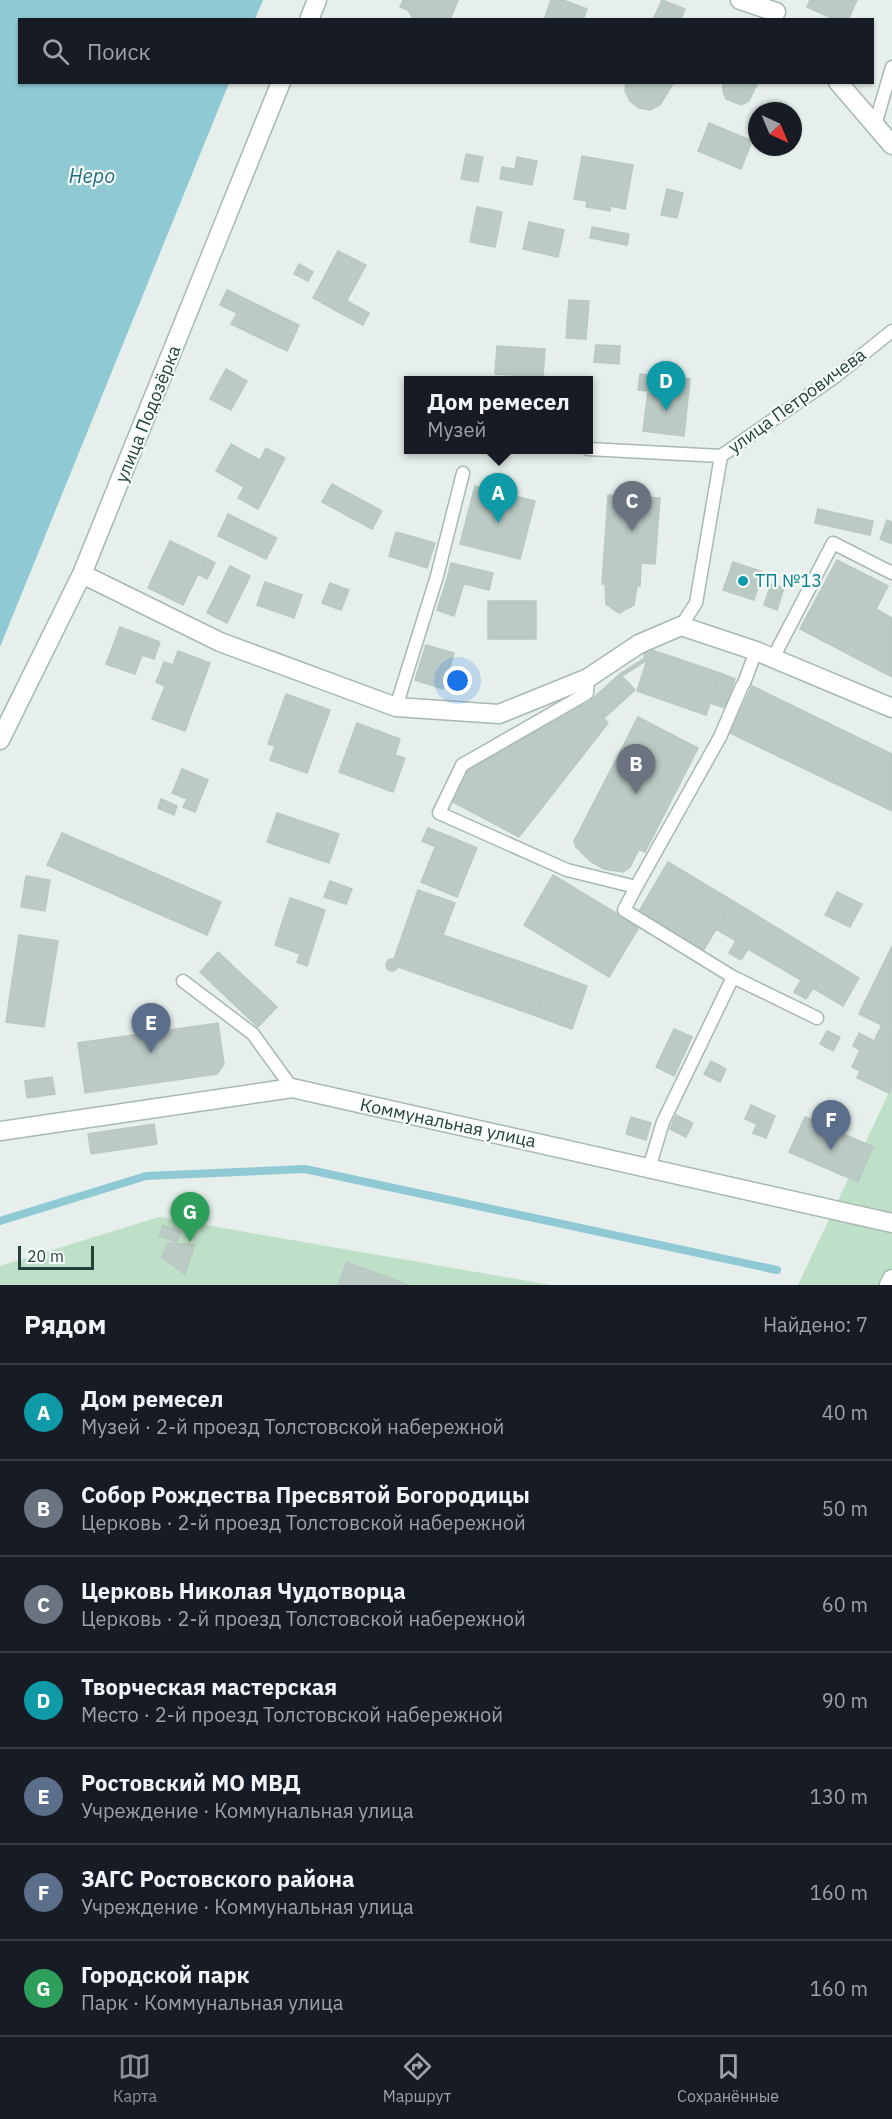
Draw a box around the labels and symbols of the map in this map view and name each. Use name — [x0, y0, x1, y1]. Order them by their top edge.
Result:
north arrow — [748, 102, 802, 156]
water label: Неро — [69, 162, 115, 189]
street label: улица Подозёрка — [110, 341, 186, 486]
street label: улица Петровичева — [723, 343, 871, 458]
pin: D — [646, 362, 686, 411]
pin: A — [478, 474, 518, 523]
pin: C — [612, 482, 652, 531]
place label: ТП №13 — [755, 569, 822, 592]
marker: ТП №13 — [736, 574, 750, 588]
your location — [443, 666, 472, 695]
pin: B — [616, 744, 656, 794]
pin: E — [132, 1004, 170, 1053]
street label: Коммунальная улица — [358, 1093, 539, 1152]
pin: F — [812, 1100, 850, 1150]
pin: G — [170, 1192, 210, 1242]
scale bar — [18, 1243, 94, 1270]

